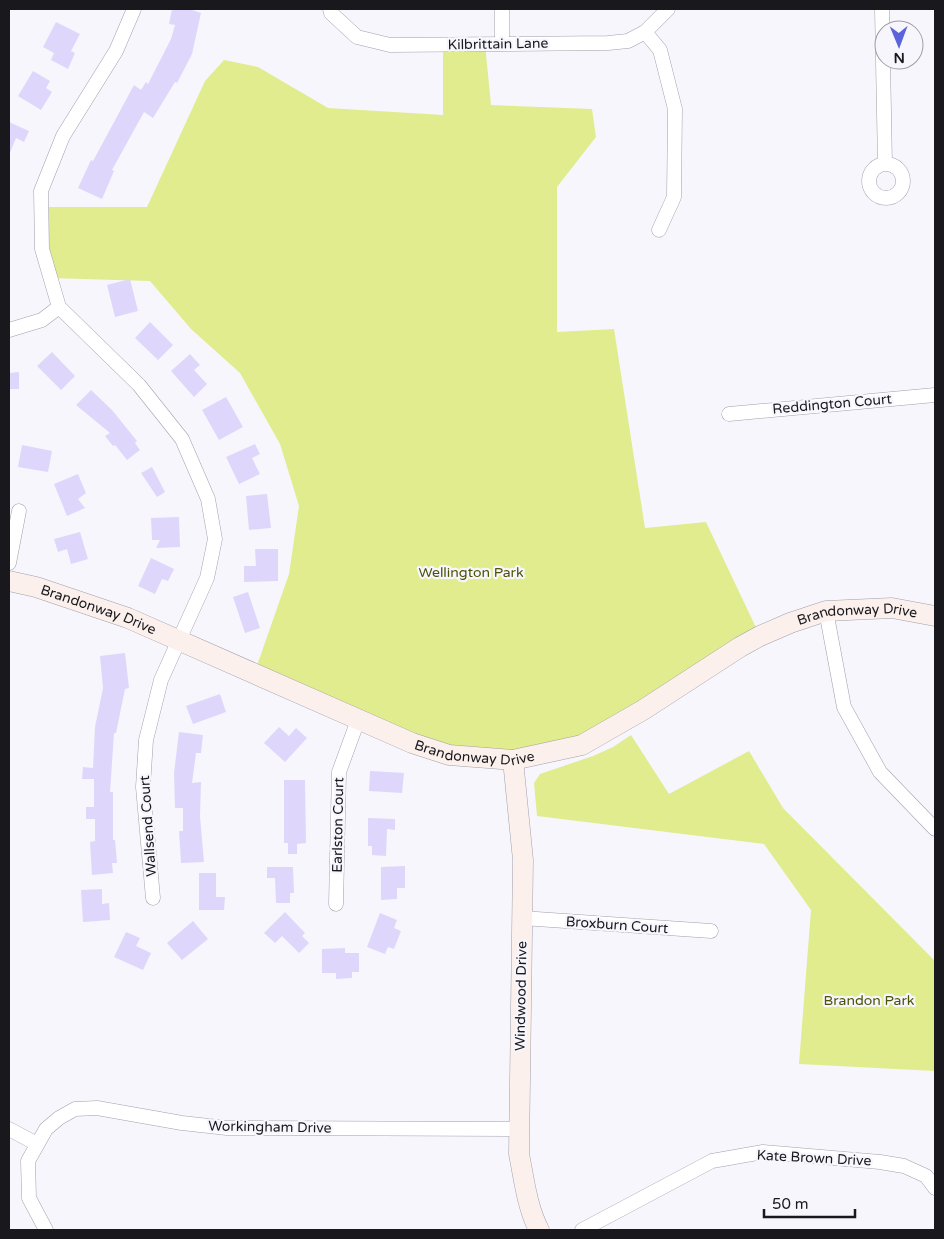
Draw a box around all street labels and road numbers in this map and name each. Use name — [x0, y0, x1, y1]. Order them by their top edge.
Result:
street label: Kilbrittain Lane — [448, 35, 549, 53]
street label: Reddington Court — [772, 390, 893, 418]
street label: Brandonway Drive — [39, 581, 159, 638]
street label: Brandonway Drive — [795, 599, 919, 629]
street label: Brandonway Drive — [412, 736, 536, 769]
street label: Wallsend Court — [136, 774, 160, 877]
street label: Earlston Court — [329, 777, 347, 873]
street label: Broxburn Court — [565, 913, 670, 937]
street label: Windwood Drive — [512, 941, 530, 1051]
street label: Workingham Drive — [208, 1117, 332, 1137]
street label: Kate Brown Drive — [756, 1147, 872, 1169]

